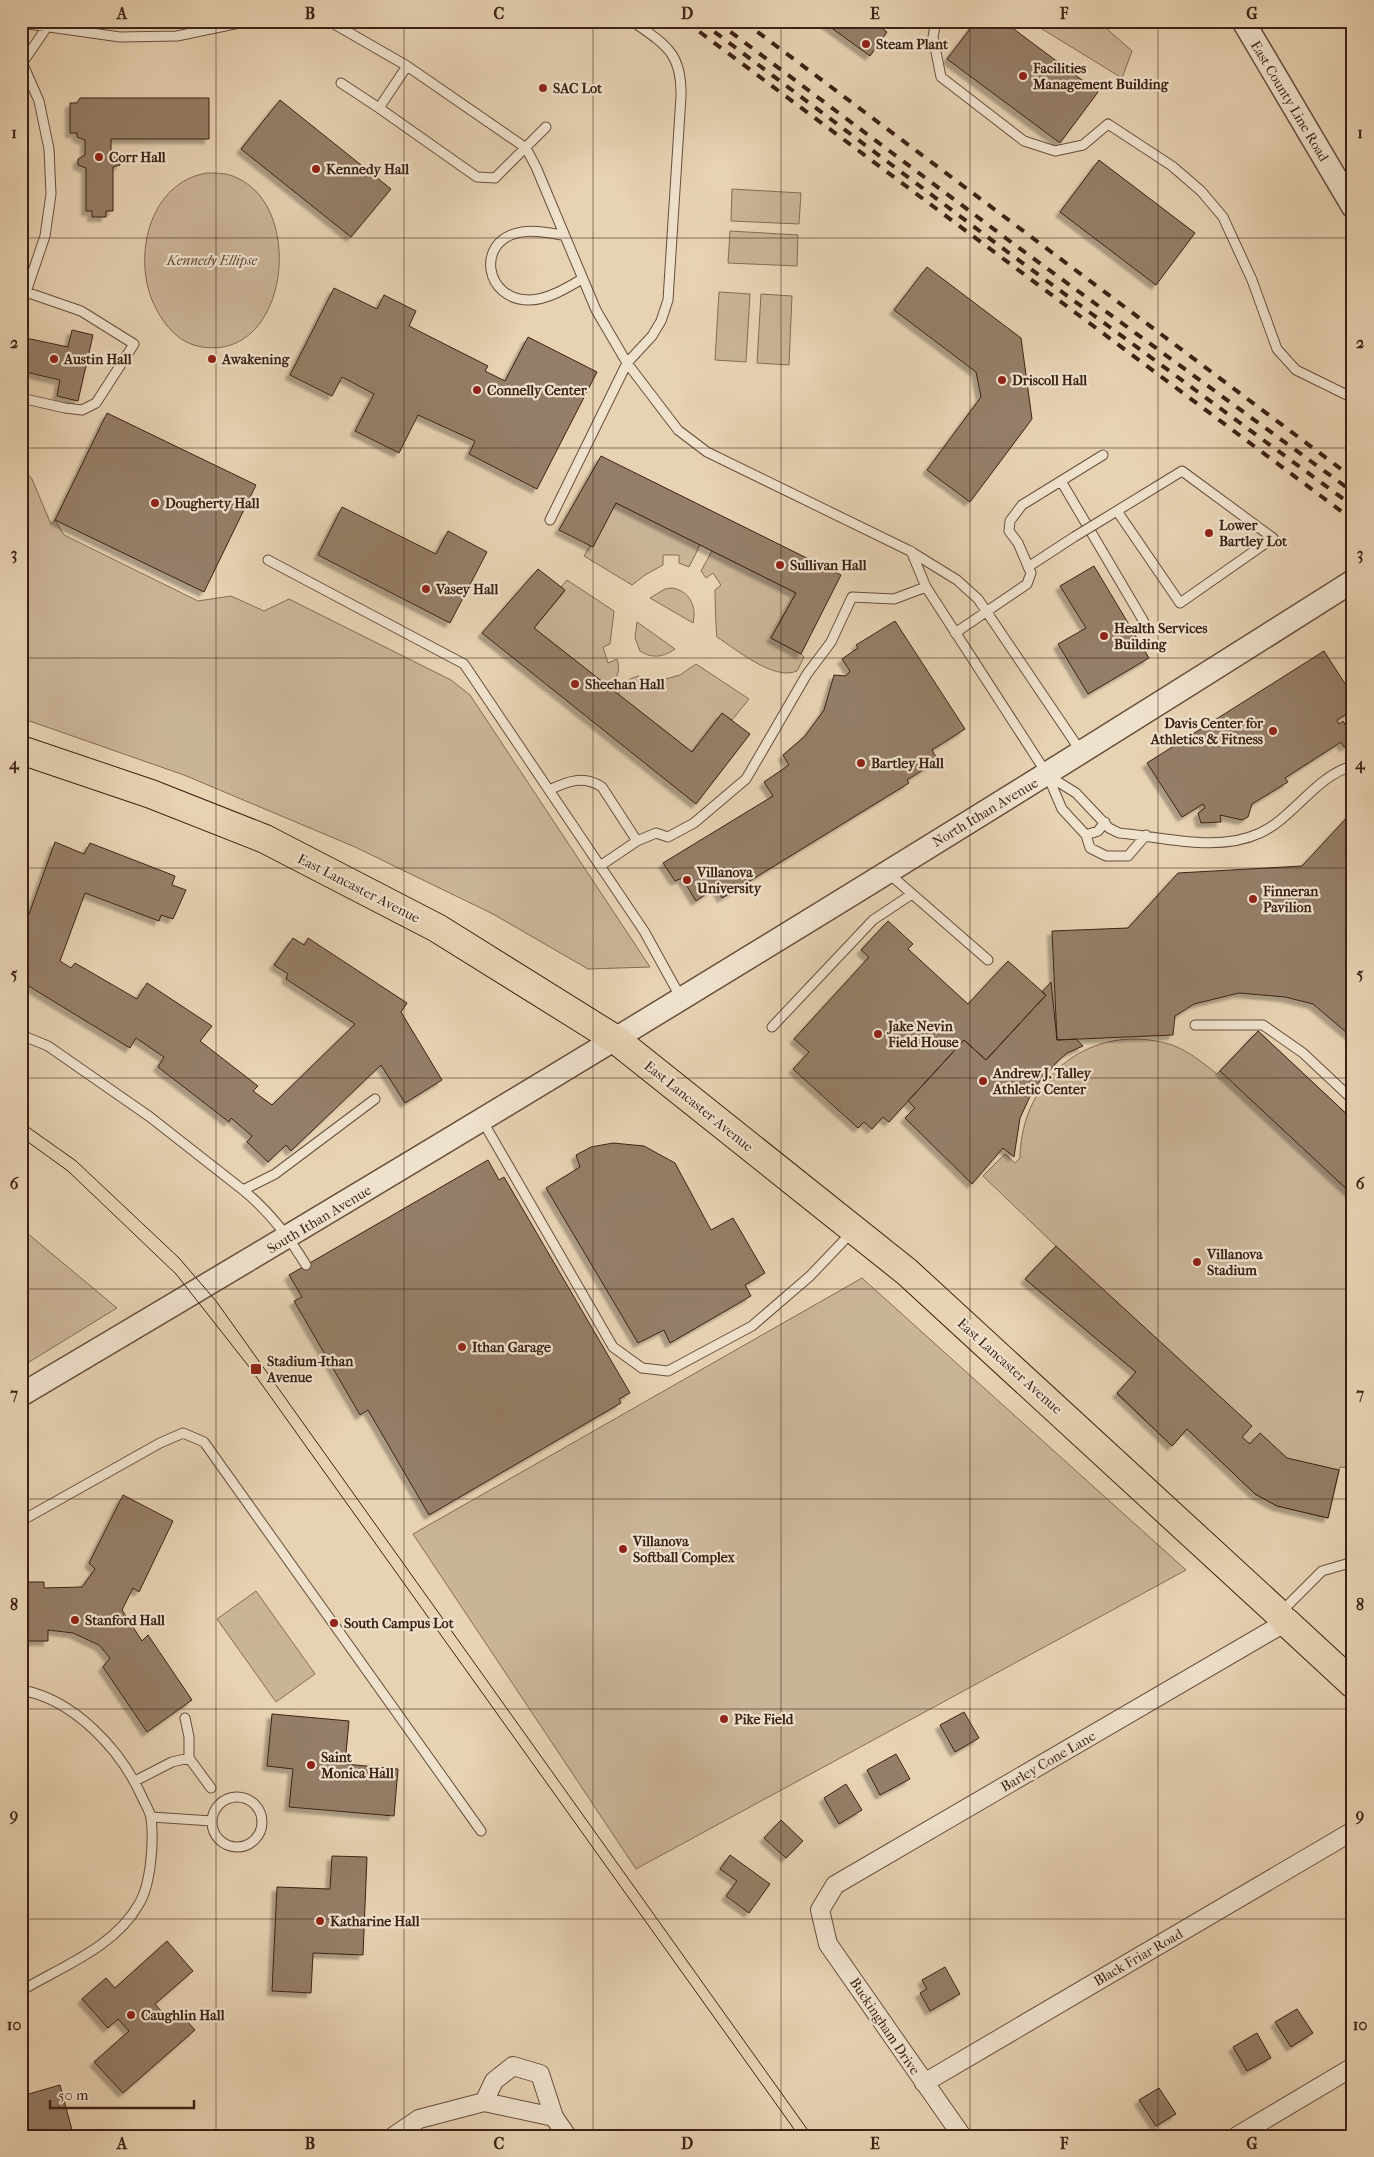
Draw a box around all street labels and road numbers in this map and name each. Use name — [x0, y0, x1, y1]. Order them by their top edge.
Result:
street label: East County Line Road — [1247, 38, 1333, 165]
street label: North Ithan Avenue — [929, 774, 1041, 851]
street label: East Lancaster Avenue — [295, 850, 423, 927]
street label: East Lancaster Avenue — [641, 1057, 757, 1156]
street label: South Ithan Avenue — [264, 1181, 375, 1257]
street label: East Lancaster Avenue — [954, 1315, 1066, 1418]
street label: Barley Cone Lane — [998, 1727, 1099, 1795]
street label: Black Friar Road — [1091, 1925, 1186, 1990]
street label: Buckingham Drive — [846, 1975, 923, 2078]

